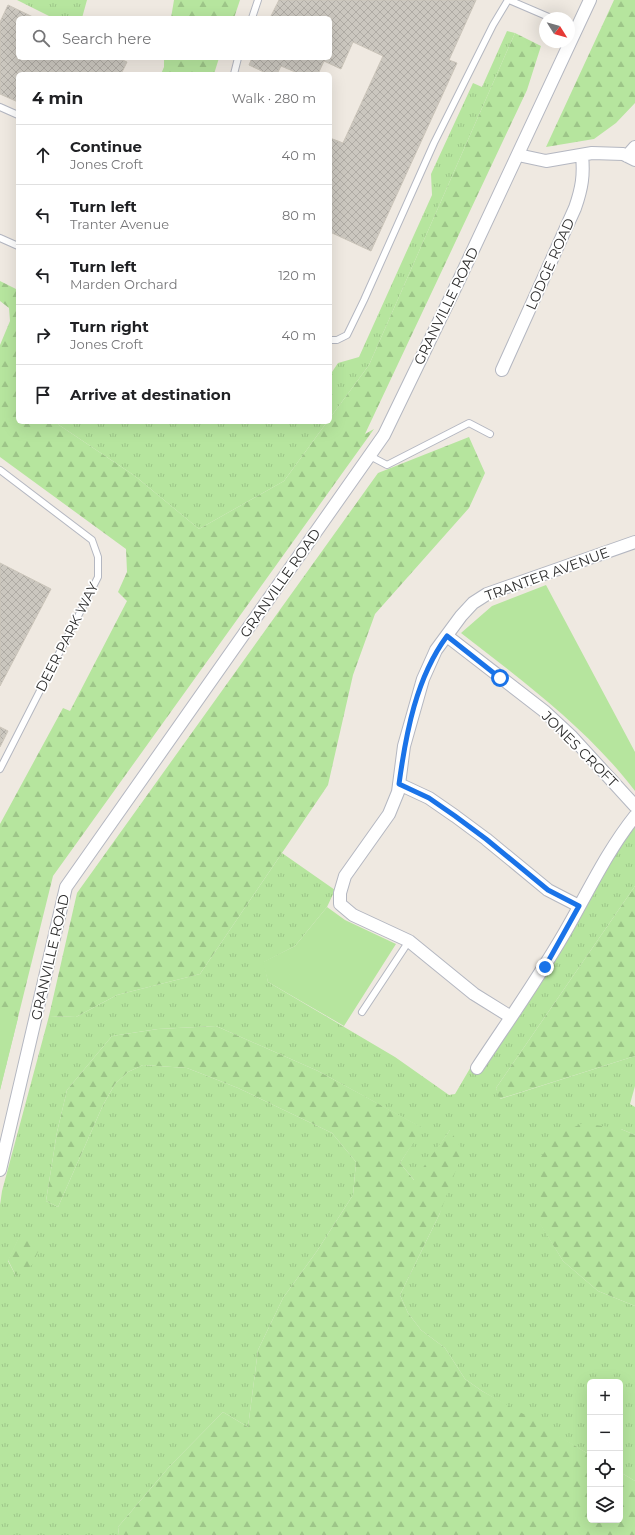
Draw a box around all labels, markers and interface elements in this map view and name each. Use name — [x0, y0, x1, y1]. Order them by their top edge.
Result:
north arrow — [539, 12, 575, 48]
search box — [16, 16, 332, 60]
icon: search — [30, 27, 52, 49]
text: Search here — [62, 29, 151, 48]
text: 4 min — [32, 88, 83, 108]
text: Walk · 280 m — [232, 90, 316, 106]
text: Continue — [70, 137, 142, 156]
icon: ahead — [32, 144, 54, 166]
text: 40 m — [282, 147, 316, 163]
text: Jones Croft — [70, 156, 143, 172]
text: Turn left — [70, 197, 137, 216]
icon: left — [32, 204, 54, 226]
text: 80 m — [282, 207, 316, 223]
street label: LODGE ROAD — [522, 215, 578, 313]
text: Tranter Avenue — [70, 216, 169, 232]
street label: GRANVILLE ROAD — [410, 244, 482, 368]
text: Turn left — [70, 257, 137, 276]
icon: left — [32, 264, 54, 286]
text: 120 m — [278, 267, 316, 283]
text: Marden Orchard — [70, 276, 178, 292]
text: Turn right — [70, 317, 149, 336]
icon: right — [32, 324, 54, 346]
text: 40 m — [282, 327, 316, 343]
text: Jones Croft — [70, 336, 143, 352]
icon: arrive — [32, 384, 54, 406]
text: Arrive at destination — [70, 385, 231, 404]
street label: GRANVILLE ROAD — [236, 525, 324, 641]
street label: TRANTER AVENUE — [482, 543, 612, 605]
street label: DEER PARK WAY — [32, 579, 102, 695]
route start — [491, 669, 509, 687]
street label: JONES CROFT — [537, 706, 622, 791]
street label: GRANVILLE ROAD — [27, 892, 73, 1022]
route end — [536, 958, 554, 976]
map controls — [587, 1379, 623, 1523]
button: + — [587, 1379, 623, 1415]
button: − — [587, 1415, 623, 1451]
button: locate — [587, 1451, 623, 1487]
button: layers — [587, 1487, 623, 1523]

